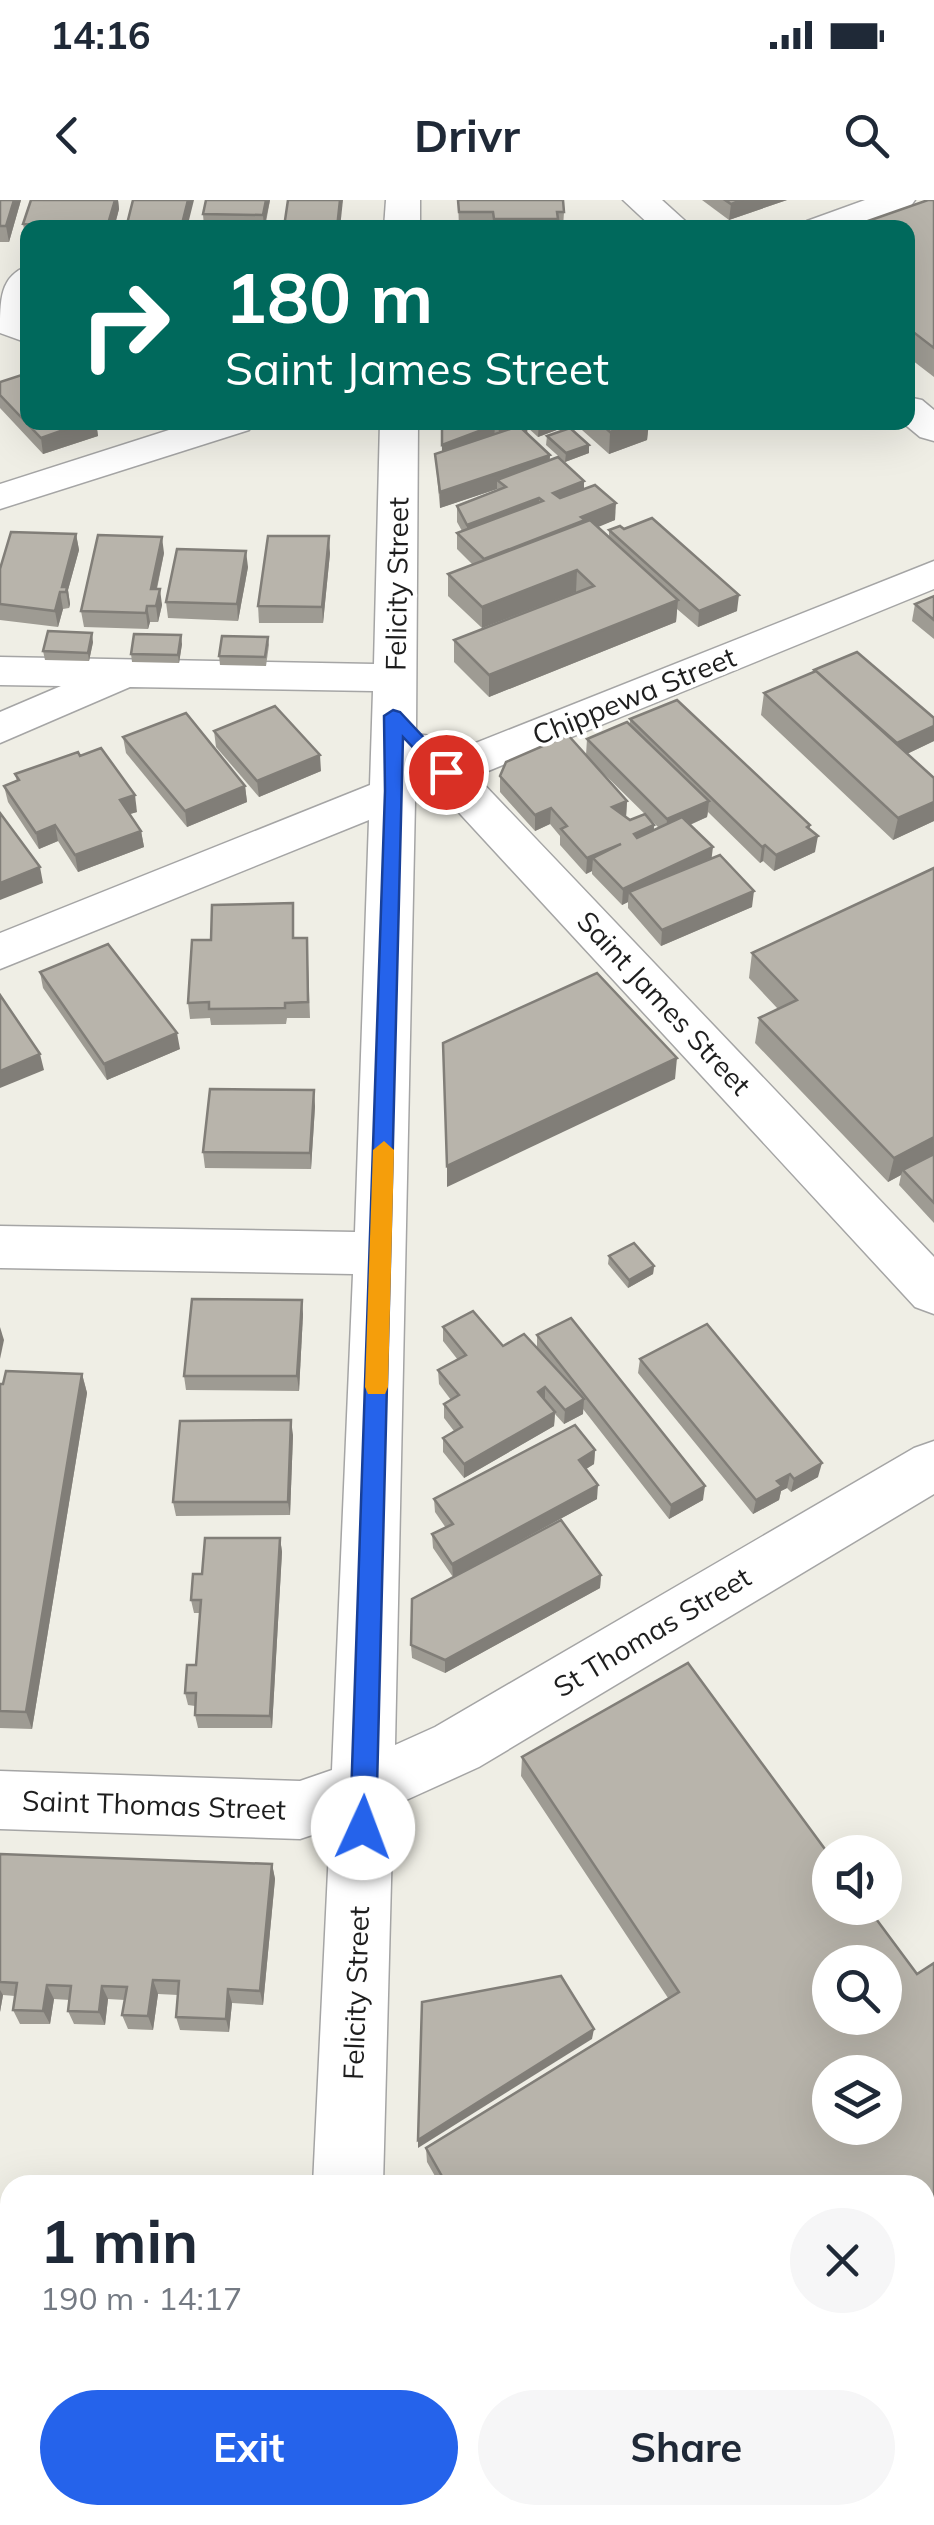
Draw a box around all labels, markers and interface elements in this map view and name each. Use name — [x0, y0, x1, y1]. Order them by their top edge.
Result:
text: 14:16 — [50, 11, 151, 59]
text: Drivr — [414, 107, 520, 163]
icon: back — [40, 108, 95, 163]
icon: search — [839, 108, 894, 163]
text: 180 m — [225, 253, 433, 341]
icon: right — [60, 260, 190, 390]
text: Saint James Street — [225, 340, 609, 396]
street label: Felicity Street — [377, 497, 416, 671]
street label: Chippewa Street — [527, 639, 741, 752]
pin — [404, 730, 489, 815]
icon: arrive — [419, 745, 474, 800]
street label: Saint James Street — [570, 903, 759, 1102]
street label: St Thomas Street — [547, 1559, 757, 1704]
position arrow — [311, 1776, 415, 1880]
street label: Saint Thomas Street — [22, 1782, 287, 1827]
map controls — [812, 1835, 902, 2145]
button: sound — [812, 1835, 902, 1925]
street label: Felicity Street — [335, 1905, 376, 2080]
button: search — [812, 1945, 902, 2035]
button: layers — [812, 2055, 902, 2145]
text: 1 min — [40, 2203, 198, 2278]
button: close — [790, 2208, 895, 2313]
text: 190 m · 14:17 — [40, 2278, 242, 2318]
button: Exit — [40, 2390, 458, 2505]
button: Share — [478, 2390, 895, 2505]

